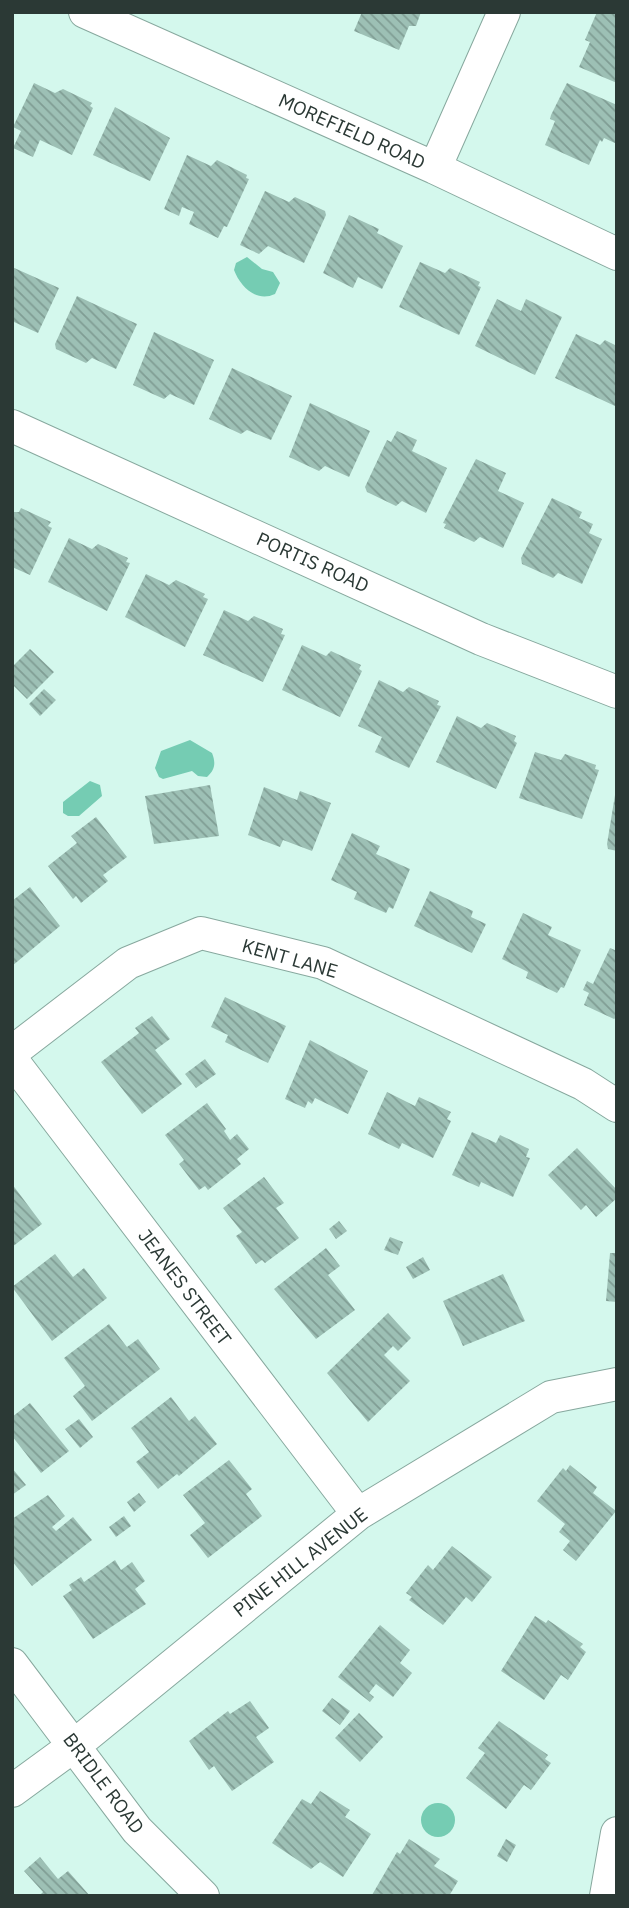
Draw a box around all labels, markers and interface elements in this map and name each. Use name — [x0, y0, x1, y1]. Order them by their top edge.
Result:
street label: MOREFIELD ROAD — [275, 88, 429, 174]
street label: PORTIS ROAD — [253, 527, 373, 597]
street label: KENT LANE — [239, 933, 341, 983]
street label: JEANES STREET — [133, 1224, 237, 1350]
street label: PINE HILL AVENUE — [228, 1502, 372, 1622]
street label: BRIDLE ROAD — [58, 1728, 150, 1838]

